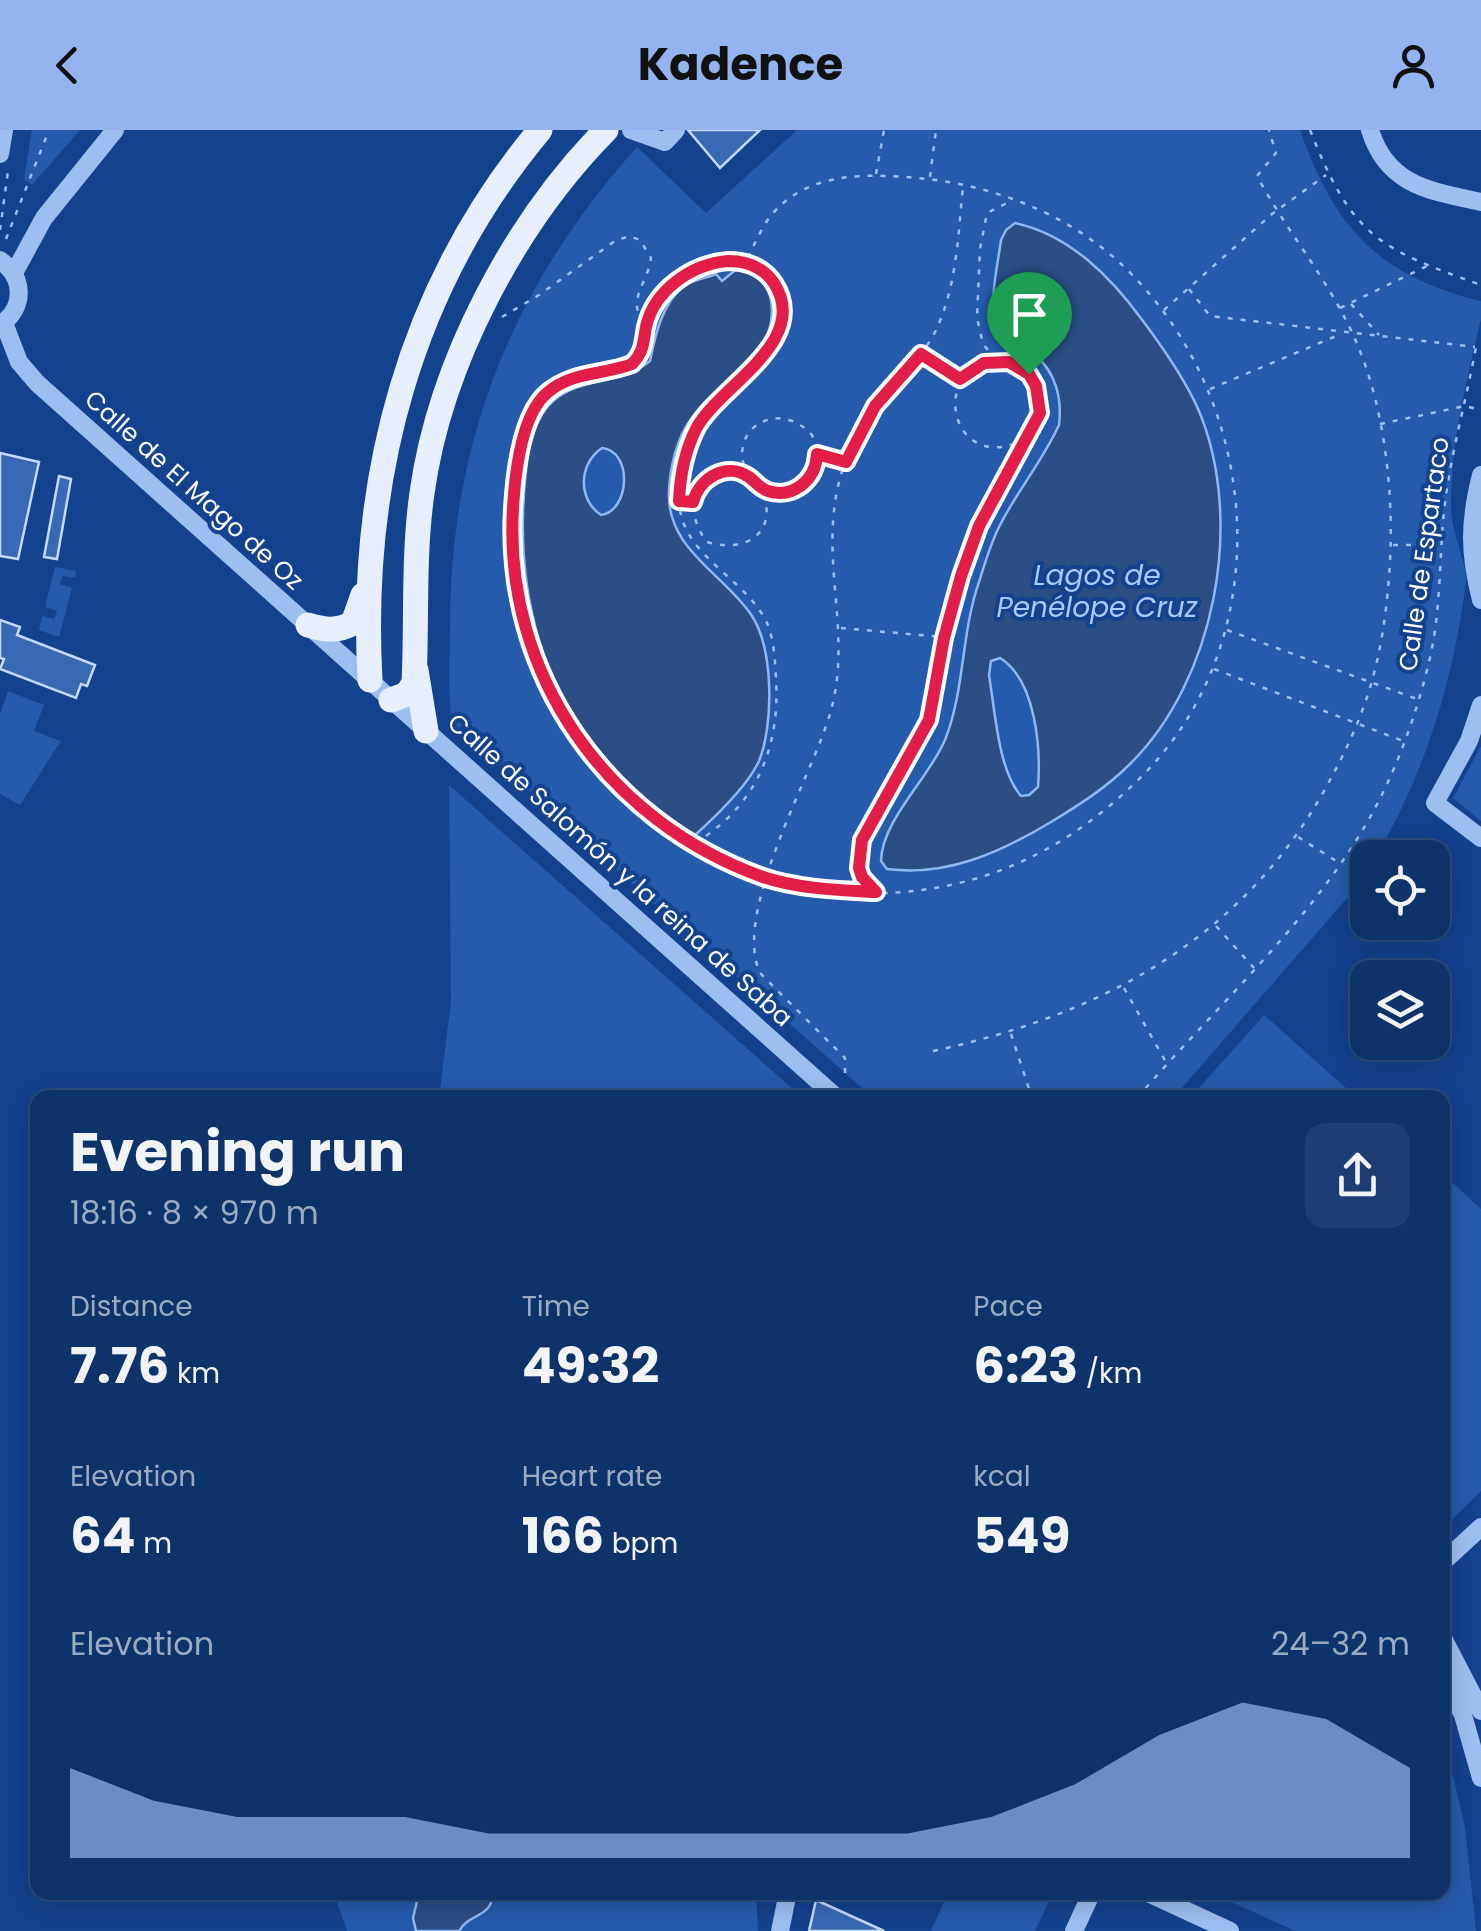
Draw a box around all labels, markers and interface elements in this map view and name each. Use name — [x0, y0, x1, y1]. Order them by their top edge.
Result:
text: Kadence — [638, 33, 843, 96]
icon: back — [40, 38, 95, 93]
icon: person — [1386, 38, 1441, 93]
pin — [987, 272, 1072, 375]
icon: arrive — [1002, 287, 1057, 342]
street label: Calle de El Mago de Oz — [77, 382, 311, 598]
street label: Calle de Espartaco — [1390, 435, 1458, 673]
water label: Lagos de Penélope Cruz — [996, 556, 1198, 627]
street label: Calle de Salomón y la reina de Saba — [440, 705, 800, 1035]
map controls — [1350, 840, 1450, 1060]
button: locate — [1350, 840, 1450, 940]
button: layers — [1350, 960, 1450, 1060]
text: Evening run — [70, 1113, 405, 1190]
button: share — [1305, 1123, 1410, 1228]
text: 18:16 · 8 × 970 m — [70, 1190, 319, 1235]
text: Distance — [70, 1287, 193, 1326]
text: Time — [522, 1287, 590, 1326]
text: Pace — [973, 1287, 1043, 1326]
text: 7.76 — [70, 1330, 169, 1401]
text: 49:32 — [522, 1330, 659, 1401]
text: 6:23 — [973, 1330, 1078, 1401]
text: km — [169, 1354, 220, 1393]
text: /km — [1078, 1354, 1142, 1393]
text: Elevation — [70, 1457, 196, 1496]
text: Heart rate — [522, 1457, 662, 1496]
text: kcal — [973, 1457, 1031, 1496]
text: 64 — [70, 1500, 136, 1571]
text: 166 — [522, 1500, 604, 1571]
text: 549 — [973, 1500, 1070, 1571]
text: m — [136, 1524, 172, 1563]
text: bpm — [604, 1524, 678, 1563]
text: Elevation — [70, 1621, 214, 1666]
text: 24–32 m — [1271, 1621, 1410, 1666]

